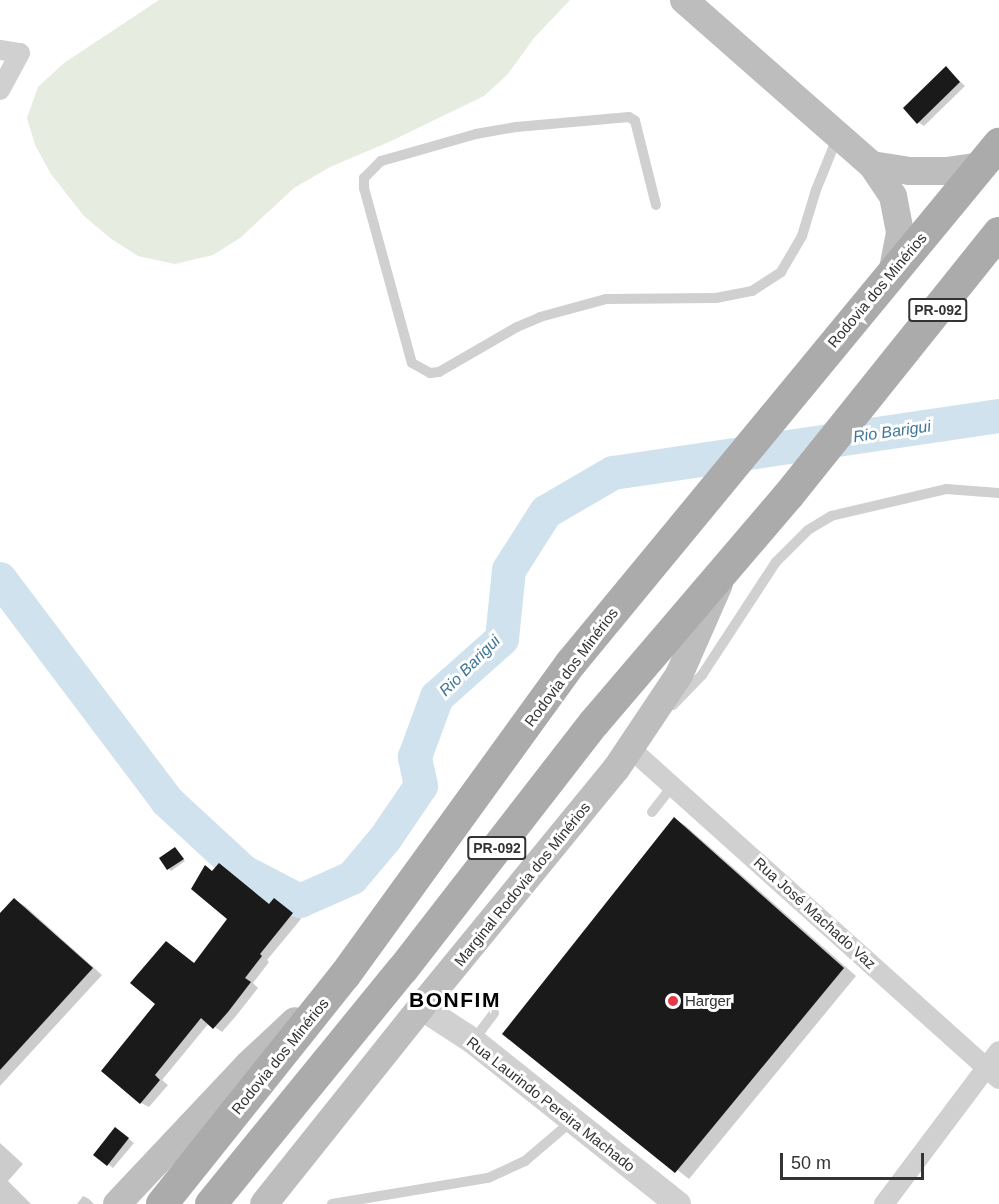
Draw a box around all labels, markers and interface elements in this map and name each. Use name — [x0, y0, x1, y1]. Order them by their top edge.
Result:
street label: Rodovia dos Minérios — [824, 229, 930, 351]
road number: PR-092 — [908, 299, 968, 321]
water label: Rio Barigui — [852, 417, 932, 447]
street label: Rodovia dos Minérios — [520, 604, 622, 730]
water label: Rio Barigui — [436, 632, 504, 700]
street label: Marginal Rodovia dos Minérios — [450, 798, 594, 970]
road number: PR-092 — [467, 837, 527, 859]
street label: Rua José Machado Vaz — [750, 853, 880, 973]
district label: BONFIM — [409, 987, 501, 1013]
place label: Harger — [685, 992, 731, 1010]
street label: Rodovia dos Minérios — [228, 994, 332, 1118]
marker: Harger — [666, 994, 680, 1008]
street label: Rua Laurindo Pereira Machado — [463, 1033, 639, 1175]
scale bar — [783, 1141, 927, 1179]
text: 50 m — [791, 1153, 831, 1173]

